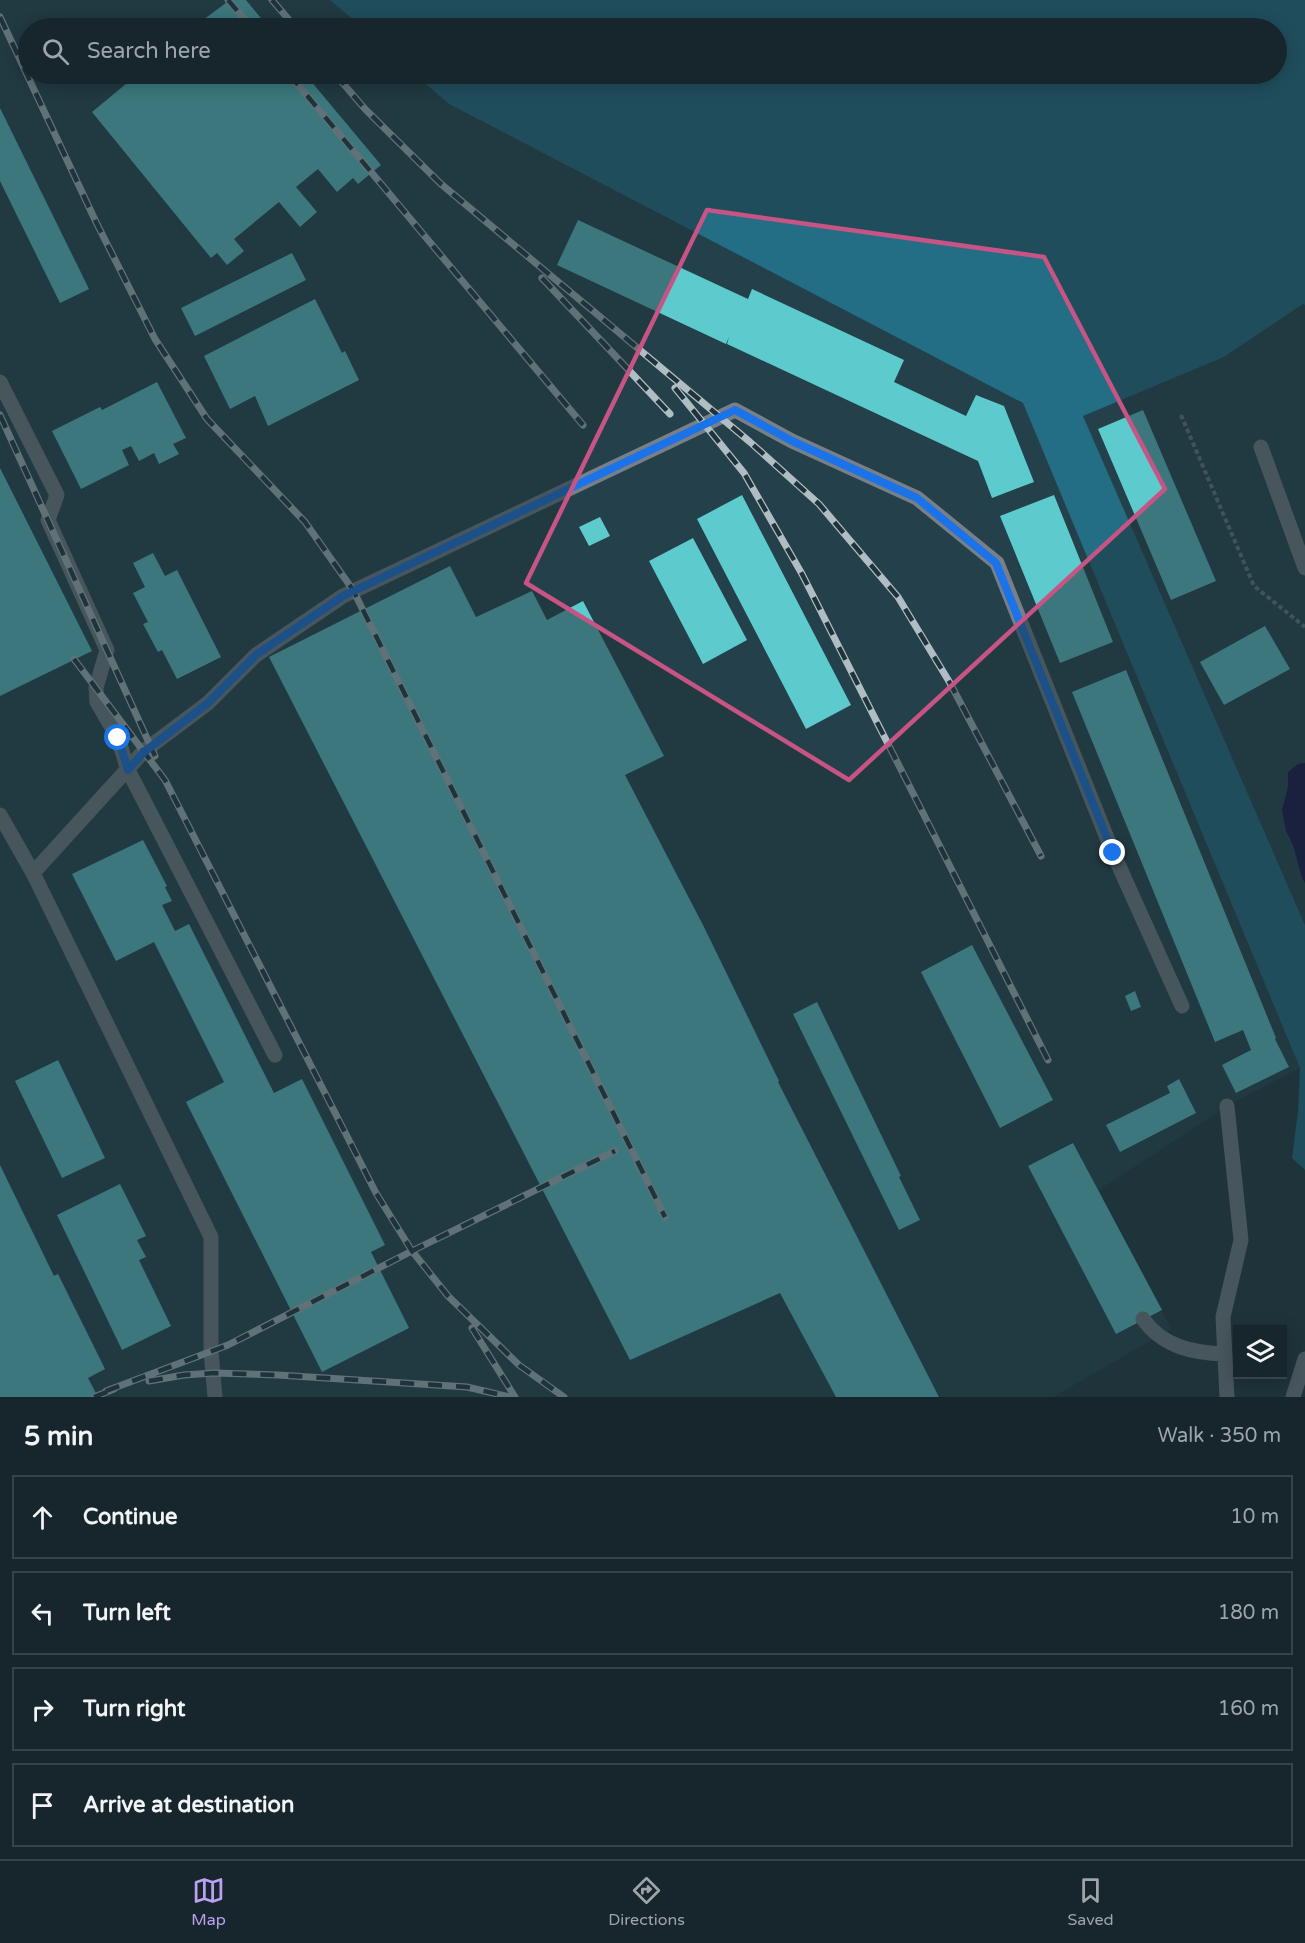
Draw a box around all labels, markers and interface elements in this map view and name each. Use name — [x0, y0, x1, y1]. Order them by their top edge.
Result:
search box — [18, 18, 1287, 84]
icon: search — [39, 35, 72, 68]
text: Search here — [87, 38, 211, 64]
route start — [104, 724, 130, 750]
route end — [1099, 839, 1125, 865]
map controls — [1233, 1325, 1287, 1379]
button: layers — [1233, 1325, 1287, 1379]
text: 5 min — [24, 1421, 93, 1452]
text: Walk · 350 m — [1158, 1424, 1281, 1448]
icon: ahead — [26, 1501, 59, 1534]
text: Continue — [83, 1504, 178, 1530]
text: 10 m — [1230, 1505, 1279, 1529]
icon: left — [26, 1597, 59, 1630]
text: Turn left — [83, 1600, 171, 1626]
text: 180 m — [1218, 1601, 1279, 1625]
icon: right — [26, 1693, 59, 1726]
text: Turn right — [83, 1696, 185, 1722]
text: 160 m — [1218, 1697, 1279, 1721]
icon: arrive — [26, 1789, 59, 1822]
text: Arrive at destination — [83, 1792, 294, 1818]
tab: Map — [191, 1874, 226, 1930]
tab: Directions — [608, 1874, 685, 1930]
tab: Saved — [1067, 1874, 1114, 1930]

